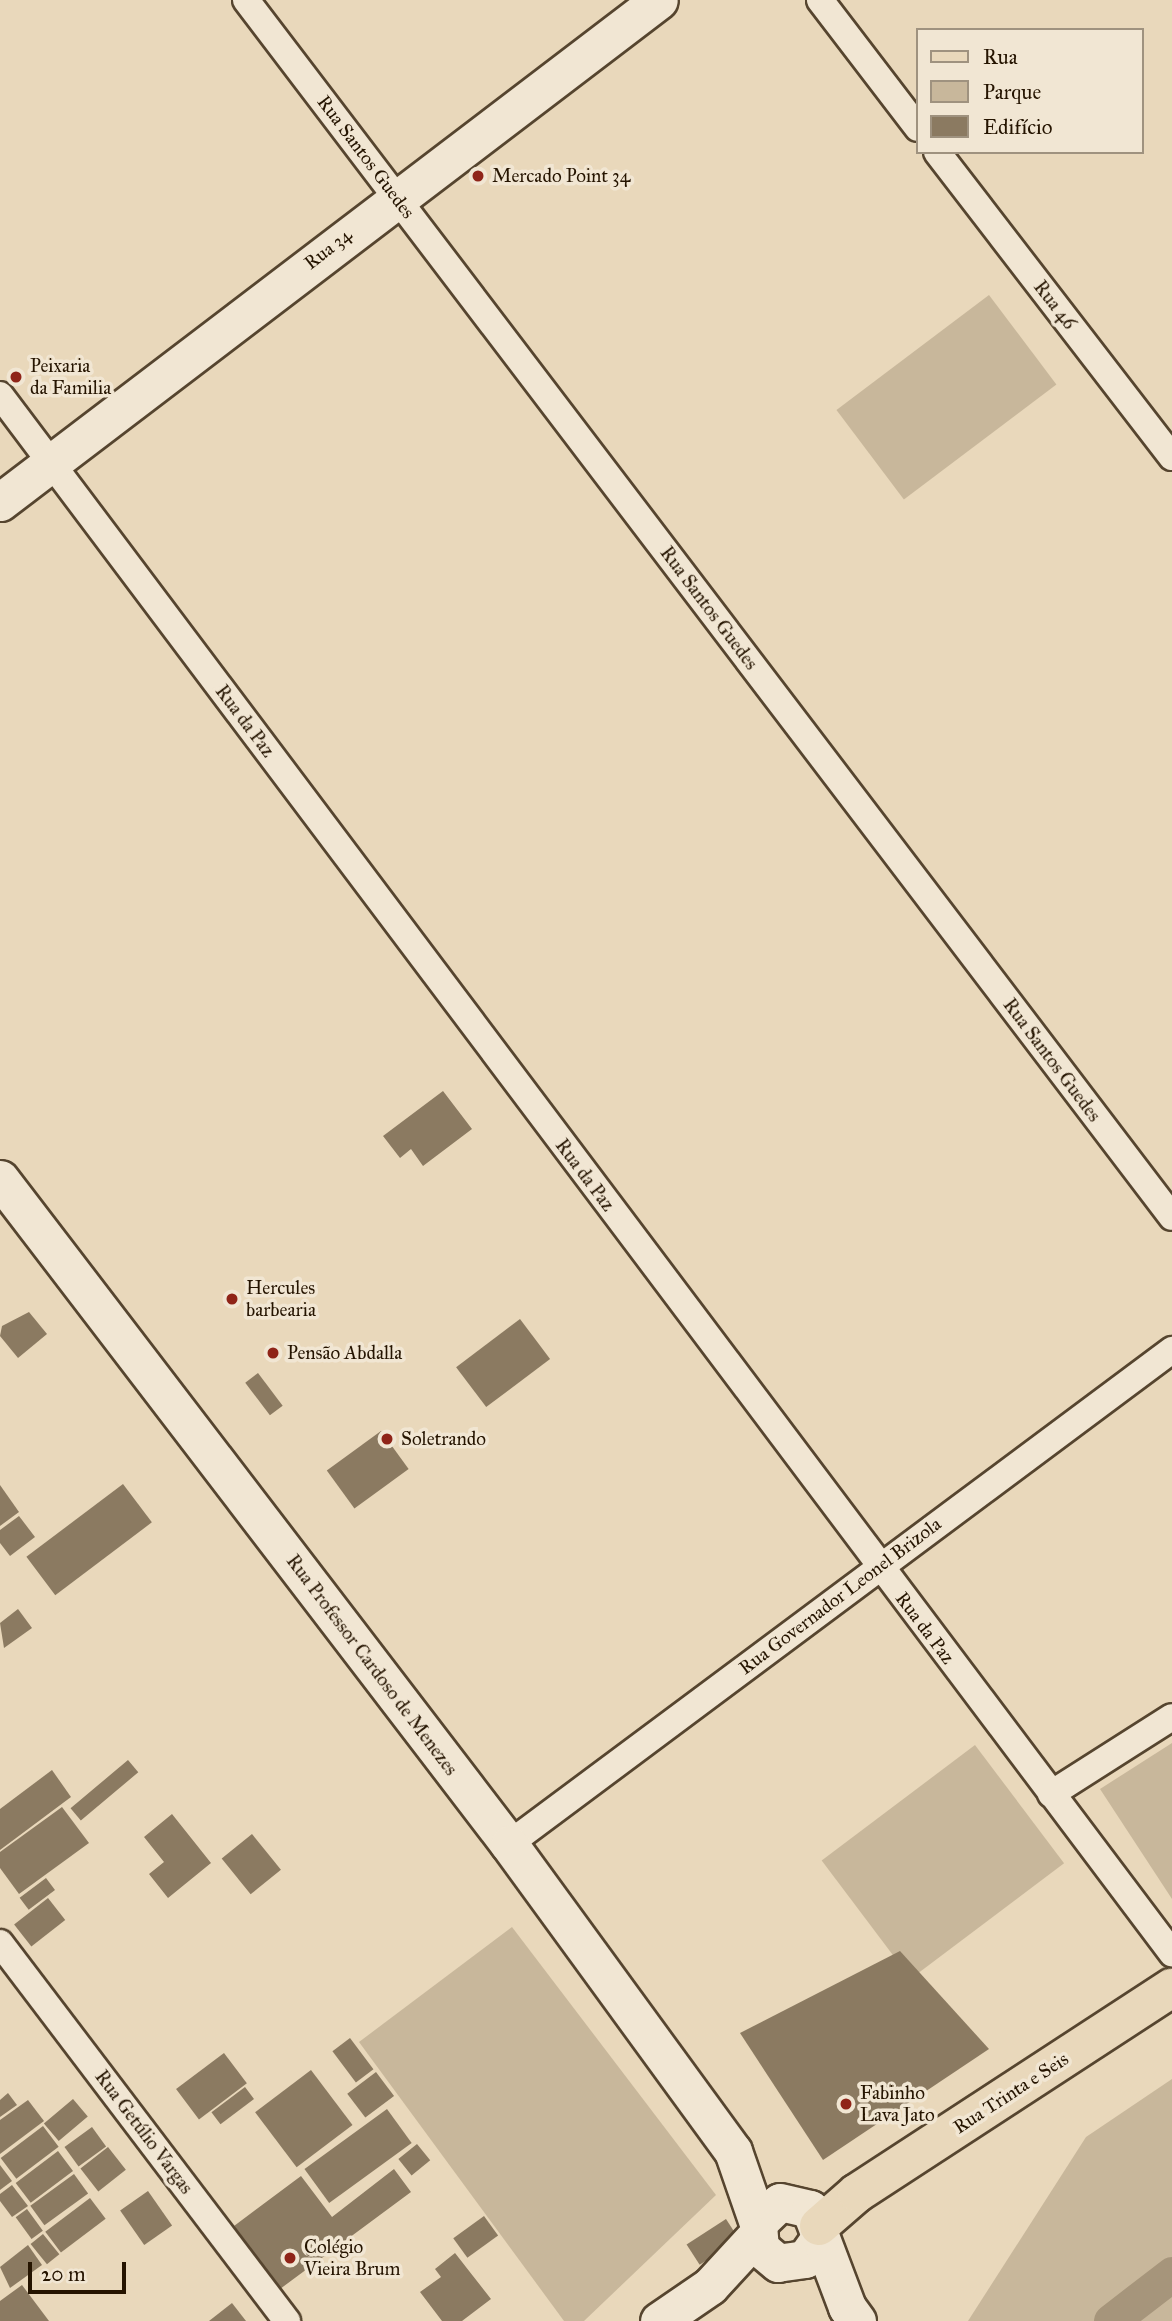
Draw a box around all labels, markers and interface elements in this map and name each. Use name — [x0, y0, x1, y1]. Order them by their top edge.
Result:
legend — [916, 28, 1144, 154]
text: Rua — [983, 44, 1018, 70]
text: Parque — [983, 79, 1041, 105]
street label: Rua Santos Guedes — [312, 91, 420, 223]
text: Edifício — [983, 114, 1052, 140]
place label: Mercado Point 34 — [492, 165, 630, 187]
marker: Mercado Point 34 — [470, 168, 486, 184]
street label: Rua 34 — [300, 224, 356, 274]
street label: Rua 46 — [1029, 276, 1081, 334]
place label: Peixaria da Familia — [30, 355, 111, 399]
marker: Peixaria da Familia — [8, 369, 24, 385]
street label: Rua Santos Guedes — [655, 542, 763, 674]
street label: Rua da Paz — [210, 680, 280, 762]
street label: Rua Santos Guedes — [998, 994, 1106, 1126]
street label: Rua da Paz — [550, 1134, 620, 1216]
place label: Hercules barbearia — [246, 1277, 316, 1321]
marker: Hercules barbearia — [224, 1291, 240, 1307]
place label: Pensão Abdalla — [287, 1342, 402, 1364]
marker: Pensão Abdalla — [265, 1345, 281, 1361]
place label: Soletrando — [401, 1428, 486, 1450]
marker: Soletrando — [379, 1431, 395, 1447]
street label: Rua Governador Leonel Brizola — [734, 1513, 946, 1679]
street label: Rua Professor Cardoso de Menezes — [282, 1550, 462, 1780]
street label: Rua da Paz — [890, 1587, 960, 1669]
street label: Rua Trinta e Seis — [949, 2047, 1073, 2139]
street label: Rua Getúlio Vargas — [90, 2066, 198, 2198]
place label: Fabinho Lava Jato — [860, 2082, 935, 2126]
marker: Fabinho Lava Jato — [838, 2096, 854, 2112]
place label: Colégio Vieira Brum — [304, 2236, 401, 2280]
scale bar — [32, 2248, 130, 2292]
marker: Colégio Vieira Brum — [282, 2250, 298, 2266]
text: 20 m — [41, 2261, 86, 2287]

